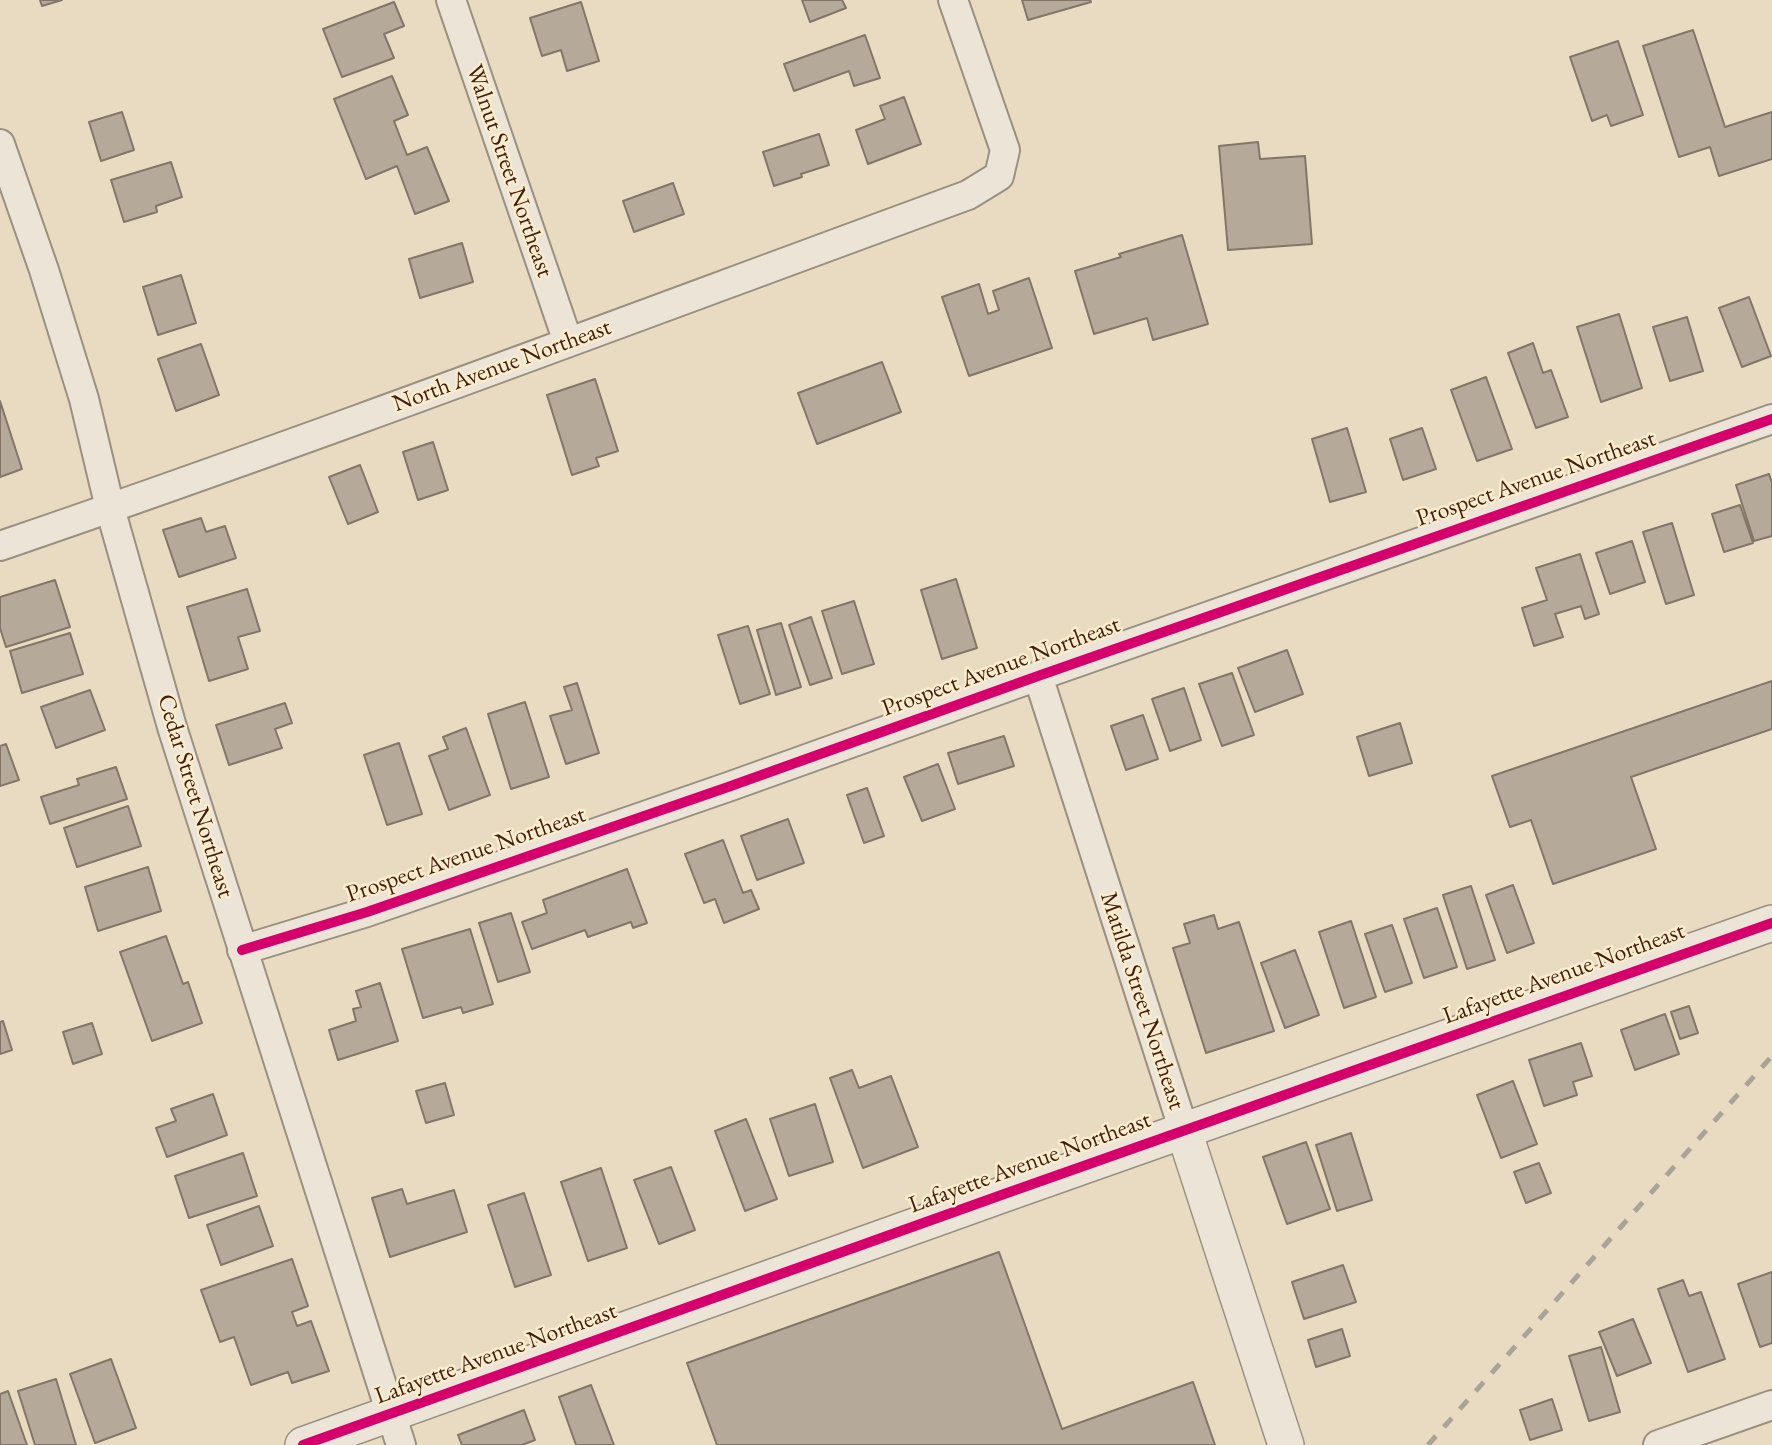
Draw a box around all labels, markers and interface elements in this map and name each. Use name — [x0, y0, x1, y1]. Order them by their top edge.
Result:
street label: Walnut Street Northeast — [459, 61, 559, 281]
street label: North Avenue Northeast — [389, 313, 615, 419]
street label: Prospect Avenue Northeast — [1413, 424, 1659, 534]
street label: Prospect Avenue Northeast — [878, 610, 1124, 724]
street label: Cedar Street Northeast — [150, 691, 240, 901]
street label: Prospect Avenue Northeast — [343, 800, 589, 910]
street label: Matilda Street Northeast — [1093, 889, 1191, 1113]
street label: Lafayette Avenue Northeast — [1439, 917, 1689, 1031]
street label: Lafayette Avenue Northeast — [905, 1106, 1155, 1220]
street label: Lafayette Avenue Northeast — [371, 1297, 621, 1411]

